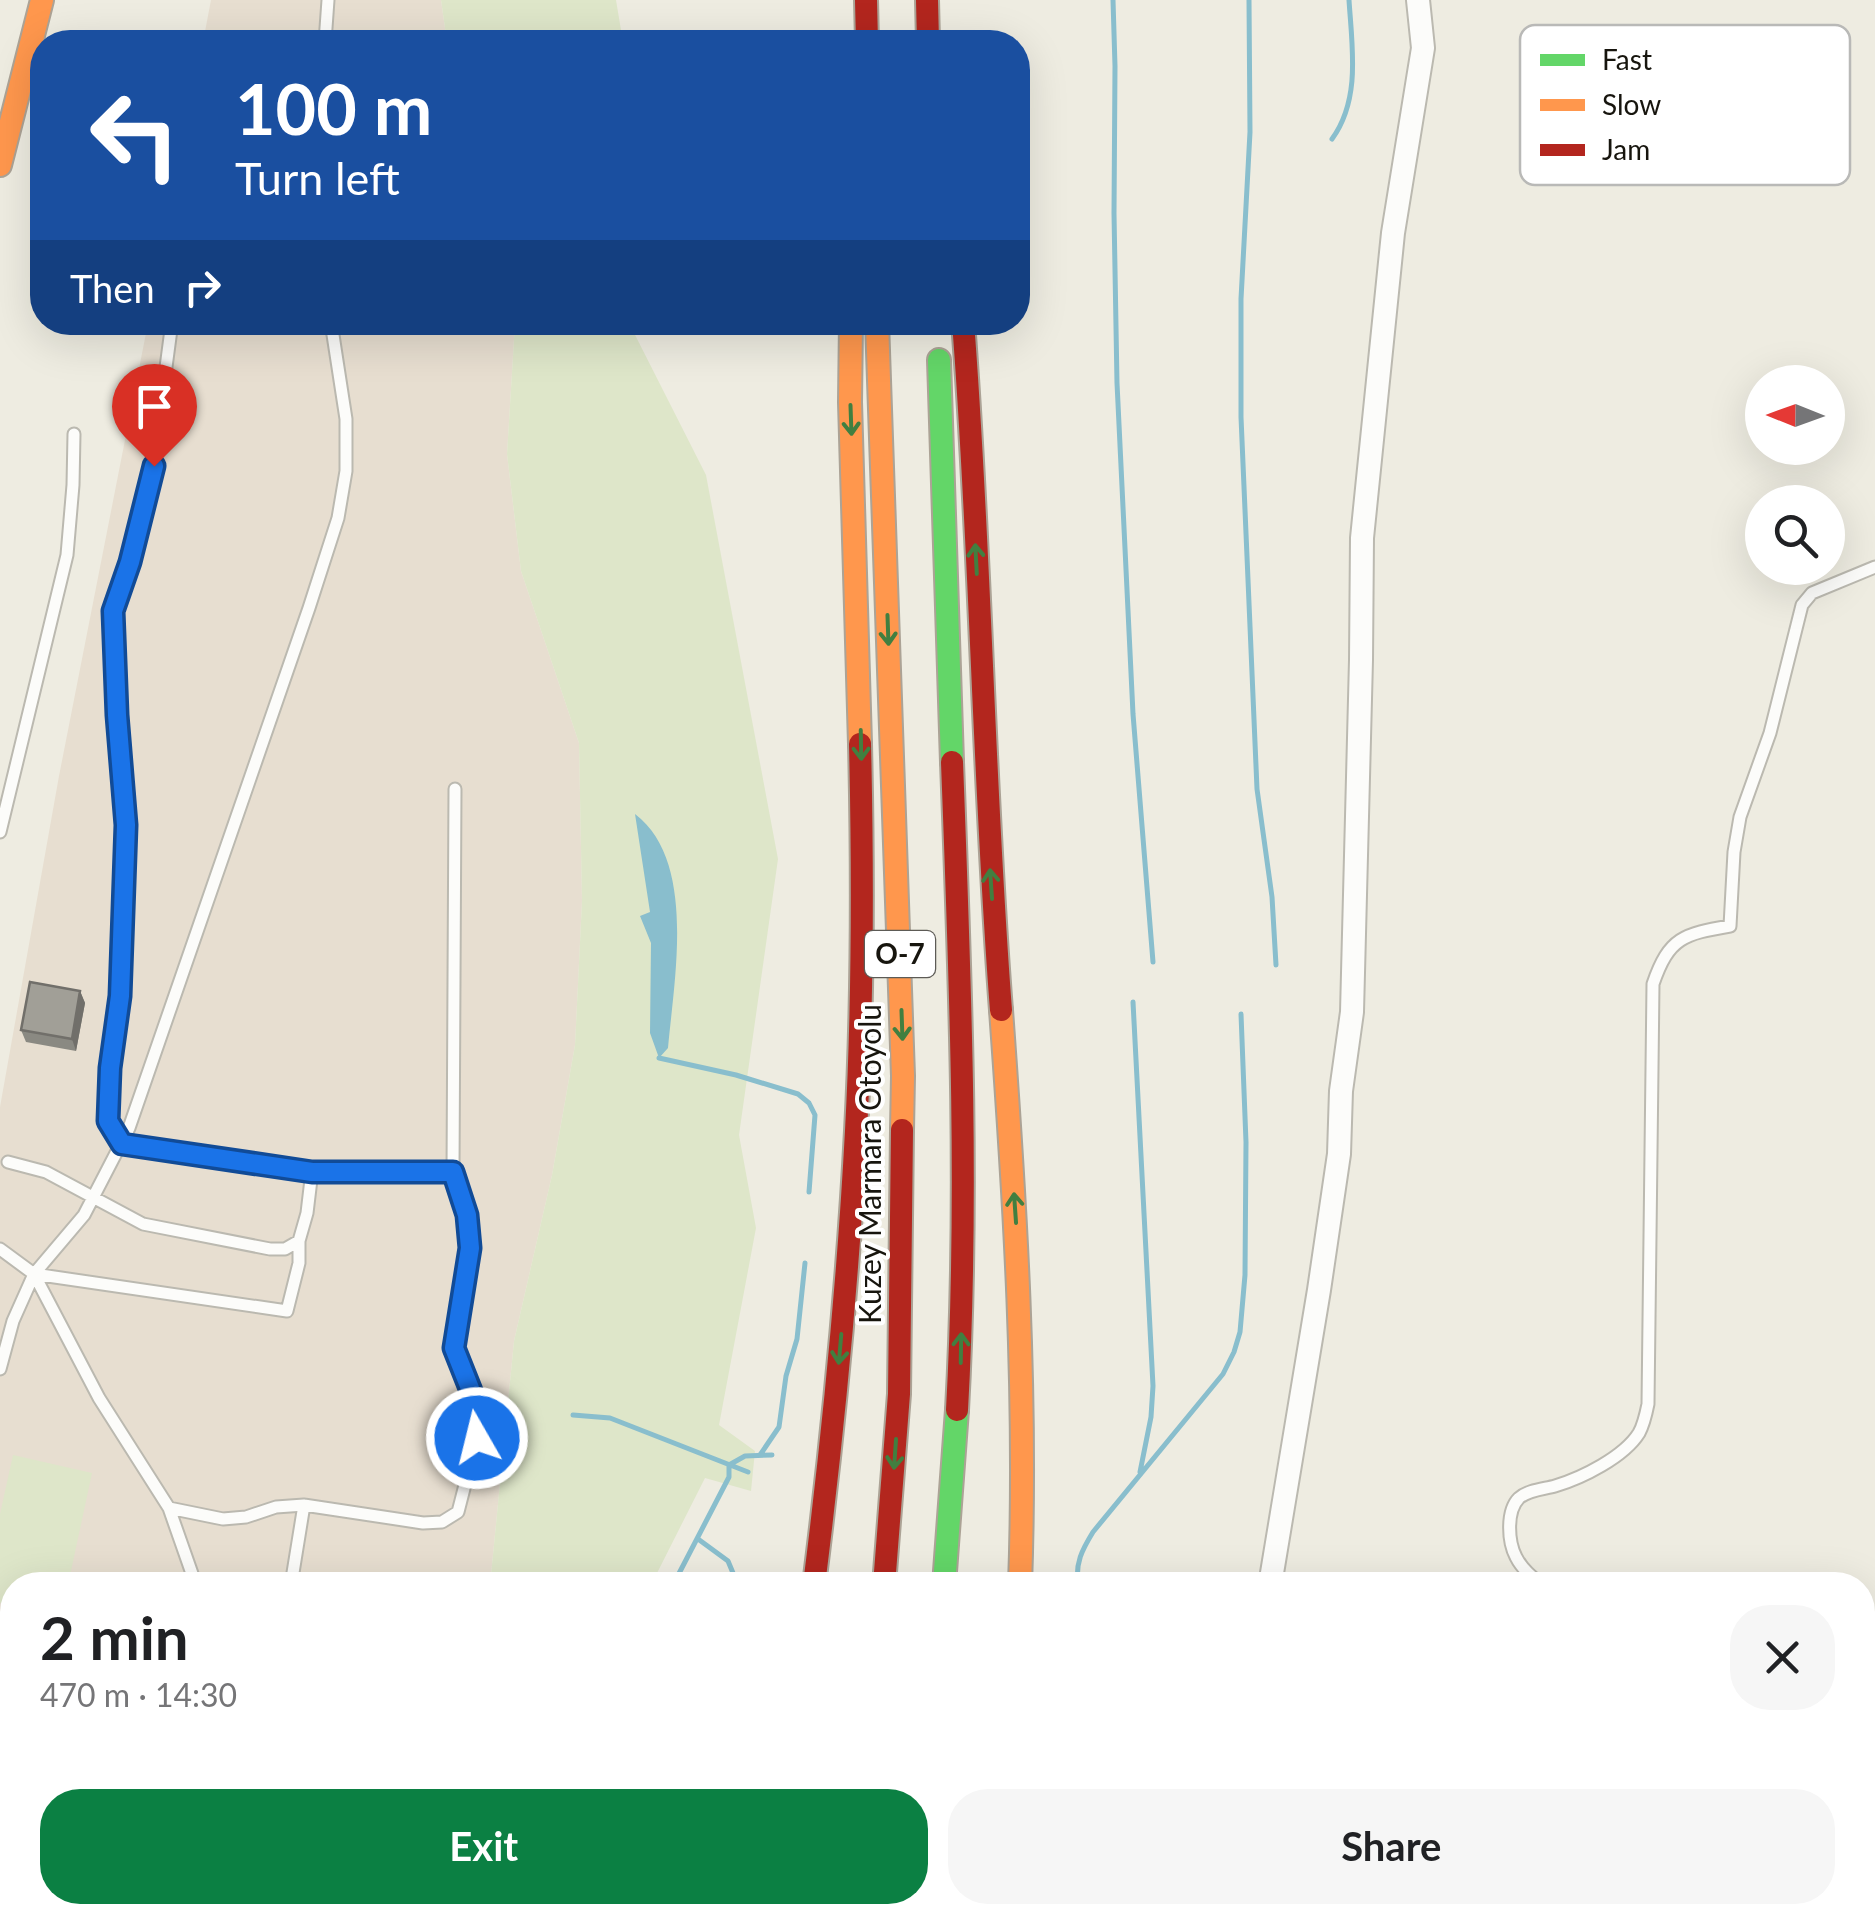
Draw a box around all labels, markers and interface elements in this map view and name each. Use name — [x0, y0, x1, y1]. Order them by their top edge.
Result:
legend — [1520, 25, 1850, 185]
text: Fast — [1602, 42, 1652, 76]
text: 100 m — [235, 66, 432, 150]
icon: left — [70, 70, 200, 200]
text: Slow — [1602, 87, 1661, 121]
text: Jam — [1602, 132, 1650, 166]
text: Turn left — [235, 151, 400, 205]
icon: right — [175, 260, 230, 315]
text: Then — [70, 265, 155, 311]
pin — [112, 364, 197, 467]
north arrow — [1745, 365, 1845, 465]
map controls — [1745, 365, 1845, 585]
icon: arrive — [127, 379, 182, 434]
one-way arrow — [841, 403, 860, 435]
button: search — [1745, 485, 1845, 585]
one-way arrow — [966, 544, 985, 576]
one-way arrow — [878, 613, 897, 645]
one-way arrow — [851, 728, 870, 760]
one-way arrow — [981, 868, 1000, 900]
road number: O-7 — [865, 931, 935, 977]
street label: Kuzey Marmara Otoyolu — [851, 1004, 887, 1324]
one-way arrow — [892, 1008, 912, 1040]
one-way arrow — [1005, 1192, 1024, 1224]
one-way arrow — [831, 1332, 850, 1365]
one-way arrow — [951, 1333, 970, 1365]
position arrow — [425, 1386, 529, 1490]
one-way arrow — [885, 1438, 904, 1470]
text: 2 min — [40, 1601, 189, 1673]
button: close — [1730, 1605, 1835, 1710]
text: 470 m · 14:30 — [40, 1675, 237, 1714]
button: Exit — [40, 1789, 928, 1904]
button: Share — [948, 1789, 1835, 1904]

